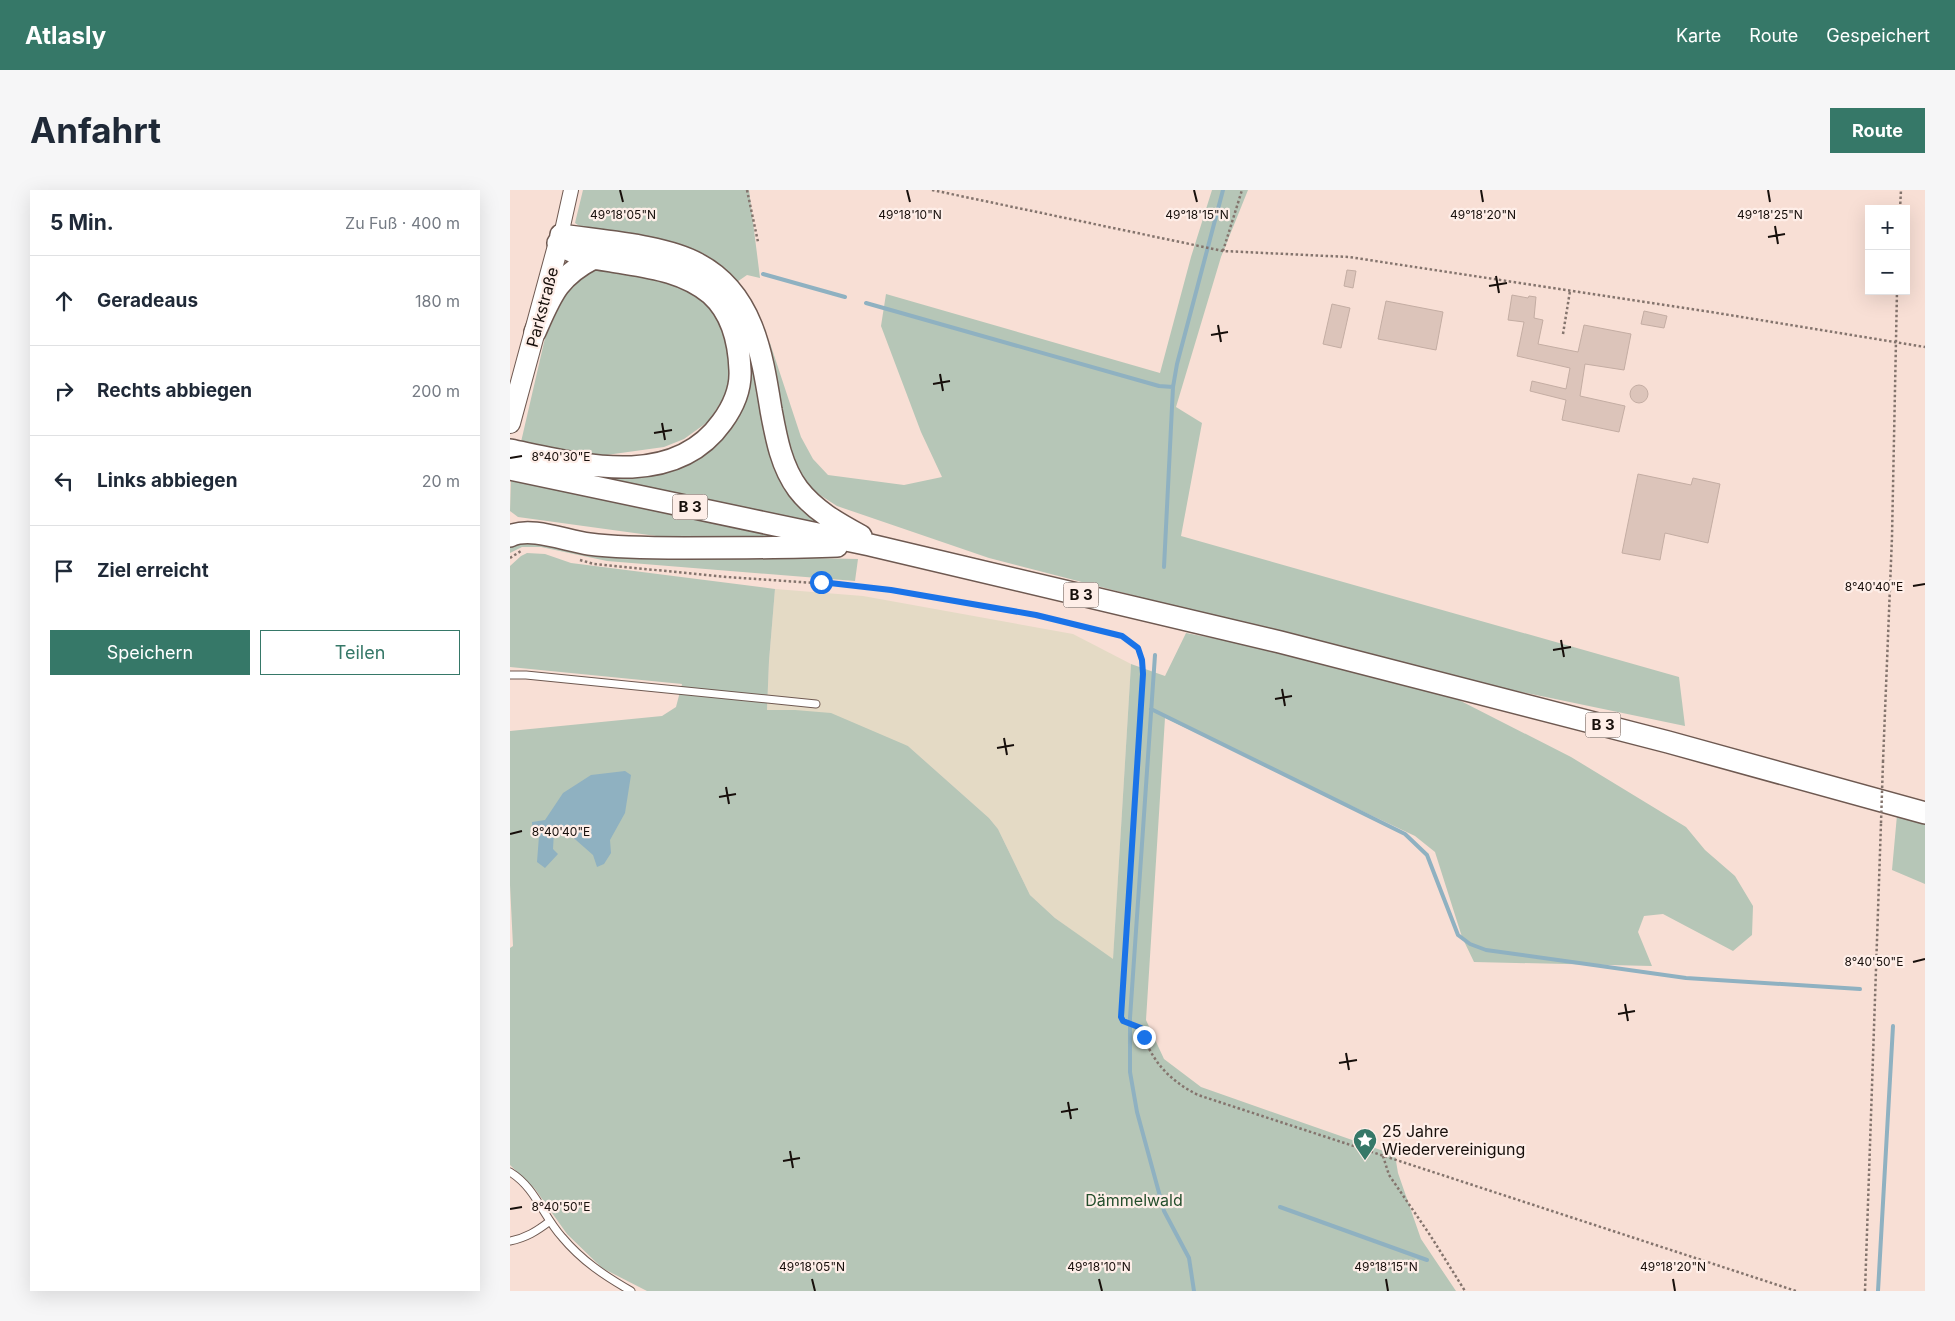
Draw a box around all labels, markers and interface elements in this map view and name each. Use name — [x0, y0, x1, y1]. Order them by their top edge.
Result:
text: Atlasly — [25, 21, 106, 50]
text: Karte — [1676, 25, 1721, 46]
text: Route — [1749, 25, 1798, 46]
text: Gespeichert — [1826, 25, 1930, 46]
button: Route — [1830, 108, 1925, 153]
text: Anfahrt — [30, 109, 161, 151]
map controls — [1865, 205, 1910, 295]
button: + — [1865, 205, 1910, 250]
text: 49°18'05"N — [590, 207, 656, 222]
text: 49°18'10"N — [878, 207, 942, 222]
text: 49°18'15"N — [1165, 207, 1229, 222]
text: 49°18'20"N — [1450, 207, 1516, 222]
text: 49°18'25"N — [1737, 207, 1803, 222]
text: 5 Min. — [50, 210, 114, 235]
text: Zu Fuß · 400 m — [345, 213, 460, 233]
button: − — [1865, 250, 1910, 295]
street label: Parkstraße — [522, 265, 562, 349]
icon: ahead — [50, 287, 78, 315]
text: Geradeaus — [97, 289, 198, 312]
text: 180 m — [415, 291, 460, 311]
icon: right — [50, 377, 78, 405]
text: Rechts abbiegen — [97, 379, 252, 402]
text: 200 m — [412, 381, 460, 401]
text: 8°40'30"E — [532, 449, 590, 464]
icon: left — [50, 467, 78, 495]
text: Links abbiegen — [97, 469, 238, 492]
text: 20 m — [422, 471, 460, 491]
road number: B 3 — [672, 494, 708, 520]
icon: arrive — [50, 557, 78, 585]
text: Ziel erreicht — [97, 559, 209, 582]
route start — [810, 571, 833, 594]
text: 8°40'40"E — [1845, 579, 1903, 594]
road number: B 3 — [1064, 582, 1098, 608]
button: Speichern — [50, 630, 250, 675]
button: Teilen — [260, 630, 460, 675]
road number: B 3 — [1586, 712, 1620, 738]
text: 8°40'40"E — [532, 824, 590, 839]
text: 8°40'50"E — [1845, 954, 1903, 969]
route end — [1133, 1026, 1156, 1049]
place label: 25 Jahre Wiedervereinigung — [1382, 1121, 1525, 1159]
place icon: 25 Jahre Wiedervereinigung — [1352, 1127, 1378, 1161]
park label: Dämmelwald — [1085, 1190, 1183, 1210]
text: 8°40'50"E — [532, 1199, 590, 1214]
text: 49°18'05"N — [779, 1259, 845, 1274]
text: 49°18'10"N — [1067, 1259, 1131, 1274]
text: 49°18'15"N — [1354, 1259, 1418, 1274]
text: 49°18'20"N — [1640, 1259, 1706, 1274]

